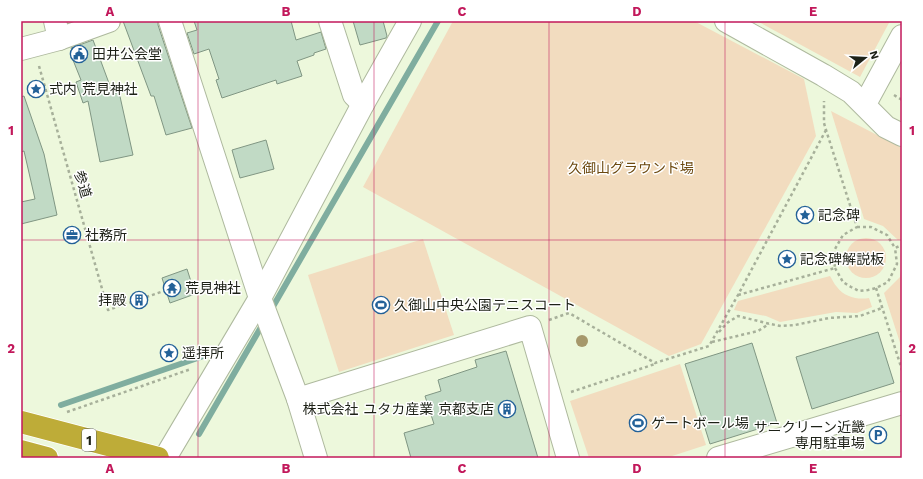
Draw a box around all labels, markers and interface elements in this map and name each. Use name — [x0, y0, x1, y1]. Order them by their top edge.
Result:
text: A — [106, 4, 115, 19]
text: B — [282, 4, 291, 19]
text: C — [458, 4, 467, 19]
text: D — [632, 4, 642, 19]
text: E — [809, 4, 817, 19]
north arrow — [845, 38, 885, 78]
public building icon: 田井公会堂 — [69, 44, 89, 64]
place label: 田井公会堂 — [92, 46, 162, 62]
text: N — [867, 49, 881, 61]
place icon: 式内 荒見神社 — [26, 79, 46, 99]
place label: 式内 荒見神社 — [49, 81, 138, 97]
text: 1 — [8, 123, 14, 138]
text: 1 — [909, 123, 915, 138]
park label: 久御山グラウンド場 — [568, 160, 694, 176]
street label: 参道 — [71, 168, 95, 200]
place icon: 記念碑 — [795, 205, 815, 225]
place label: 記念碑 — [818, 207, 860, 223]
office icon: 社務所 — [62, 225, 82, 245]
place label: 社務所 — [85, 227, 127, 243]
place icon: 記念碑解説板 — [777, 249, 797, 269]
place label: 記念碑解説板 — [800, 251, 884, 267]
temple icon: 荒見神社 — [162, 278, 182, 298]
place label: 荒見神社 — [185, 280, 241, 296]
building icon: 拝殿 — [129, 290, 149, 310]
place label: 拝殿 — [98, 292, 126, 308]
sports icon: 久御山中央公園テニスコート — [371, 295, 391, 315]
place label: 久御山中央公園テニスコート — [394, 297, 576, 313]
text: 2 — [7, 341, 15, 356]
text: 2 — [908, 341, 916, 356]
place icon: 遥拝所 — [159, 343, 179, 363]
place label: 遥拝所 — [182, 345, 224, 361]
building icon: 株式会社 ユタカ産業 京都支店 — [497, 399, 517, 419]
place label: 株式会社 ユタカ産業 京都支店 — [302, 401, 494, 417]
sports icon: ゲートボール場 — [628, 413, 648, 433]
place label: ゲートボール場 — [651, 415, 749, 431]
place label: サニクリーン近畿 専用駐車場 — [754, 419, 865, 451]
parking icon: サニクリーン近畿 専用駐車場 — [868, 425, 888, 445]
road number: 1 — [82, 429, 96, 451]
text: A — [106, 461, 115, 476]
text: B — [282, 461, 291, 476]
text: C — [458, 461, 467, 476]
text: D — [632, 461, 642, 476]
text: E — [809, 461, 817, 476]

